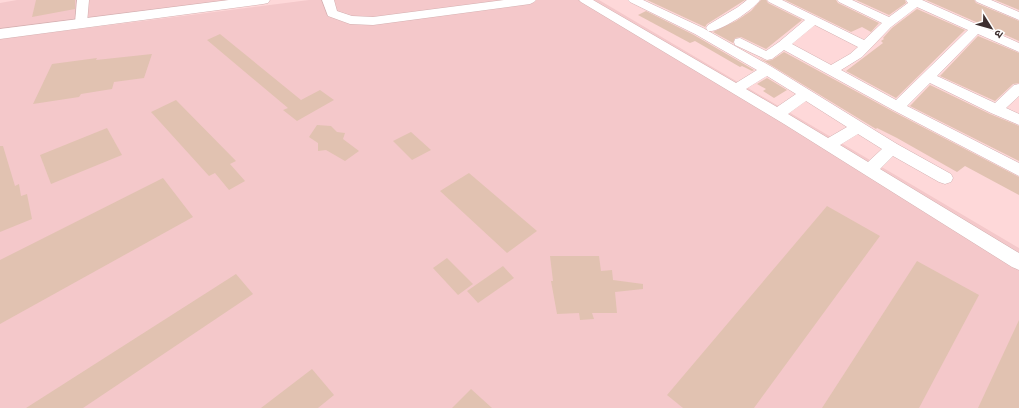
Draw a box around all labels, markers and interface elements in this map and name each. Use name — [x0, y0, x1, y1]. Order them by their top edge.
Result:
north arrow — [971, 8, 1011, 48]
text: उ — [991, 27, 1006, 41]

